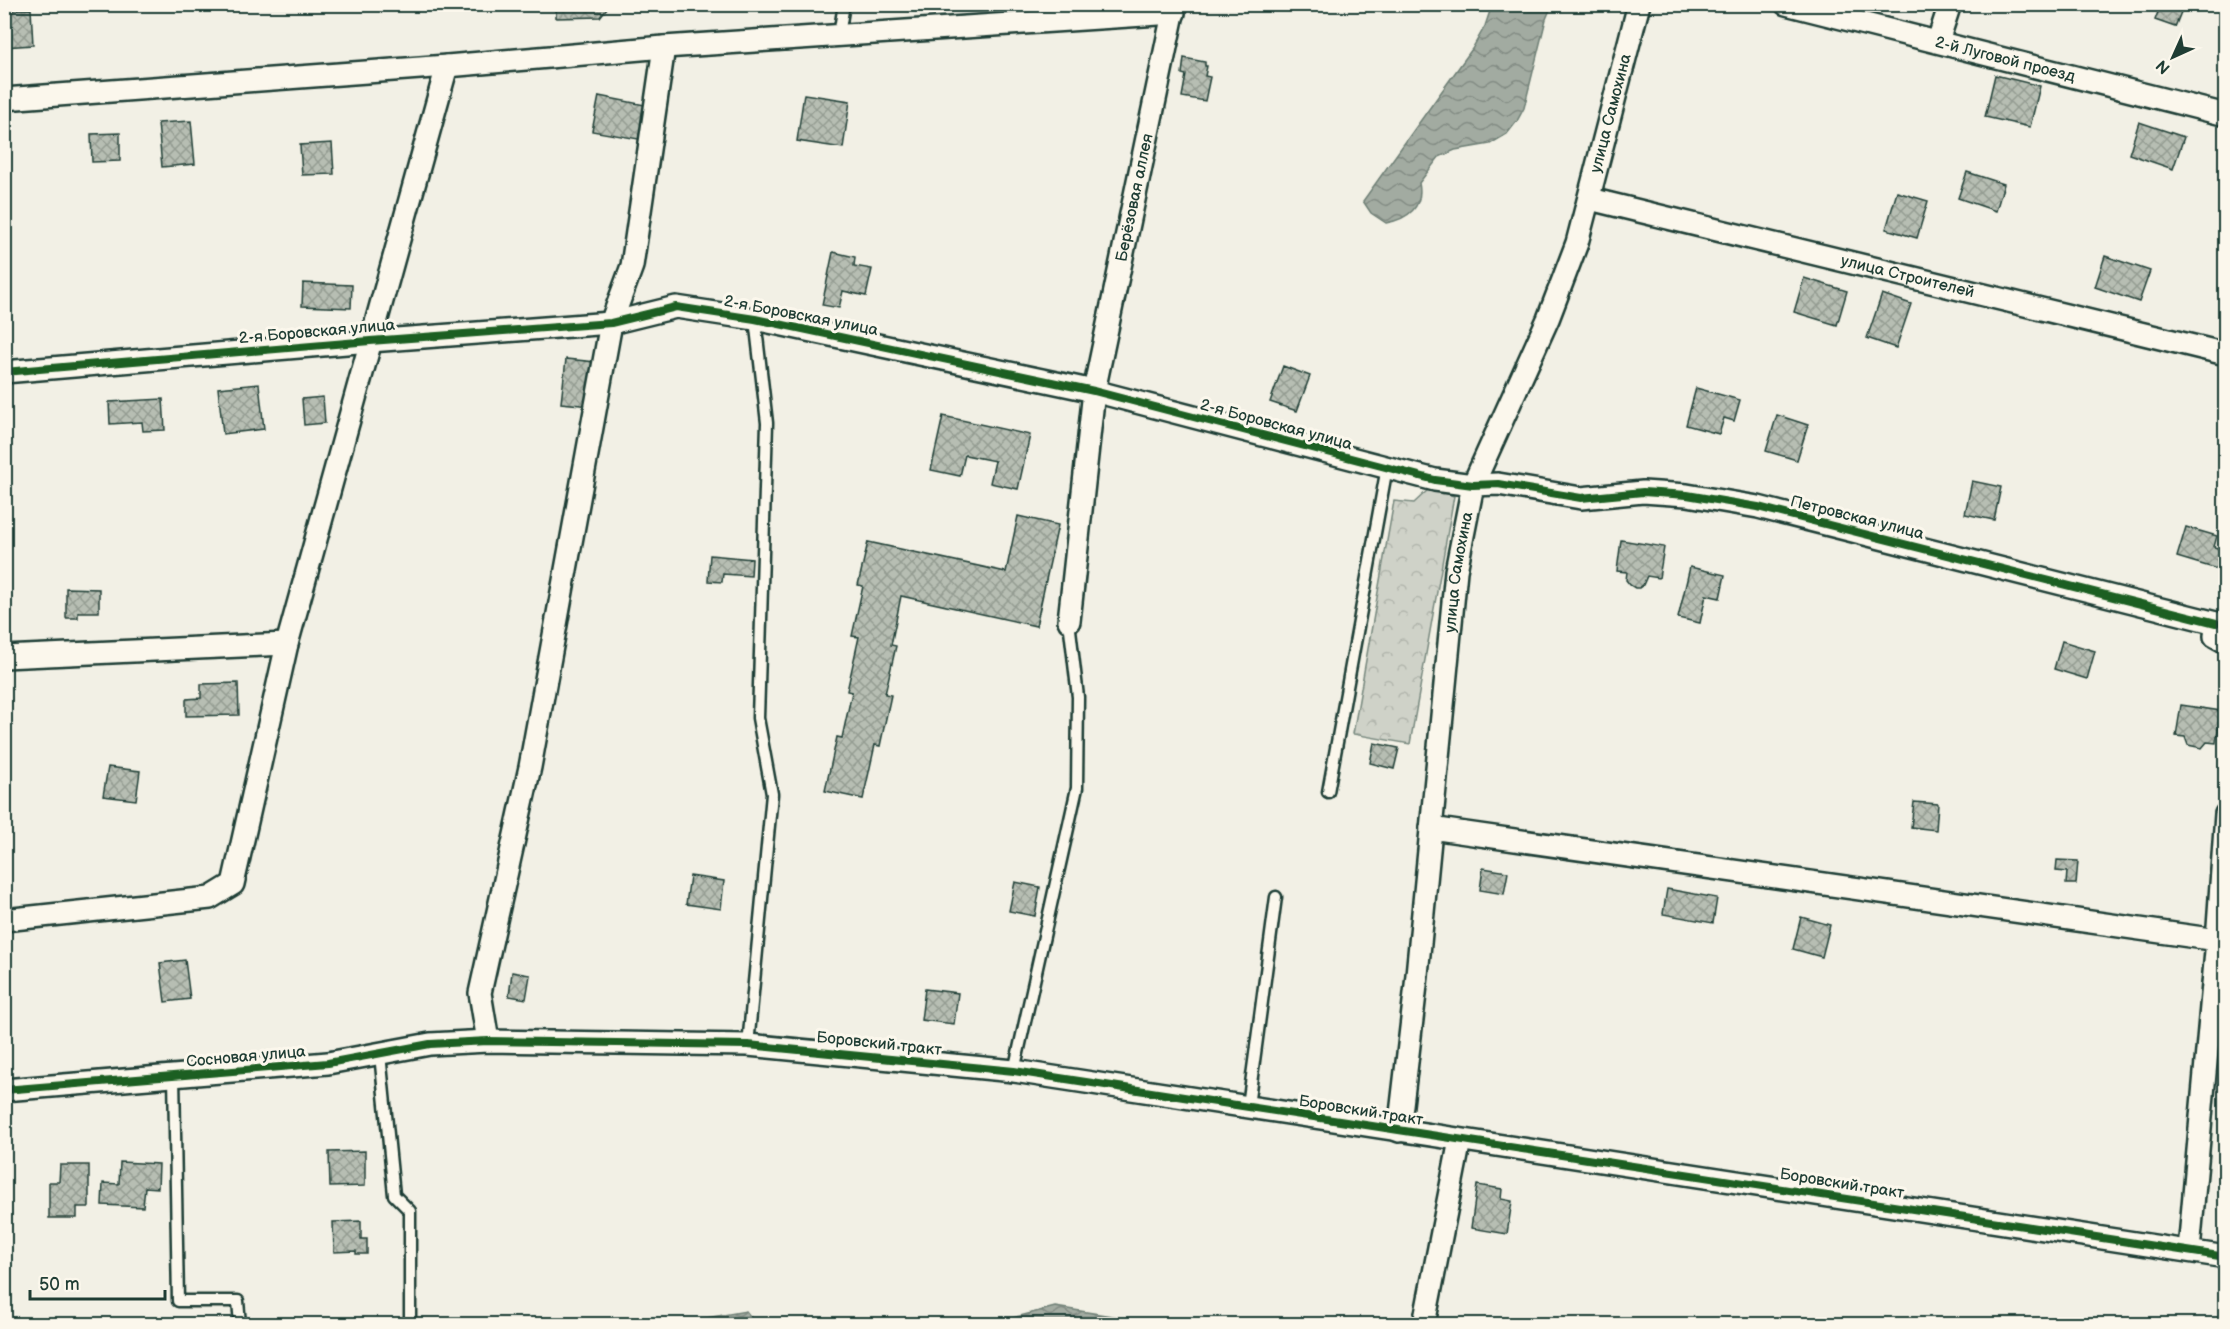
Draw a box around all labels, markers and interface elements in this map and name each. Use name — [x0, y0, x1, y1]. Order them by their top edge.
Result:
north arrow — [2143, 27, 2203, 87]
street label: 2-й Луговой проезд — [1933, 32, 2077, 86]
street label: улица Самохина — [1586, 51, 1635, 175]
text: N — [2152, 56, 2174, 78]
street label: Берёзовая аллея — [1112, 132, 1157, 263]
street label: улица Строителей — [1839, 251, 1976, 302]
street label: 2-я Боровская улица — [722, 292, 880, 340]
street label: 2-я Боровская улица — [238, 316, 396, 348]
street label: 2-я Боровская улица — [1198, 396, 1355, 455]
street label: Петровская улица — [1788, 492, 1926, 544]
street label: улица Самохина — [1441, 509, 1477, 634]
street label: Боровский тракт — [815, 1028, 943, 1060]
street label: Сосновая улица — [186, 1042, 307, 1072]
street label: Боровский тракт — [1297, 1092, 1425, 1130]
street label: Боровский тракт — [1778, 1165, 1906, 1203]
scale bar — [30, 1263, 165, 1301]
text: 50 m — [39, 1274, 80, 1295]

